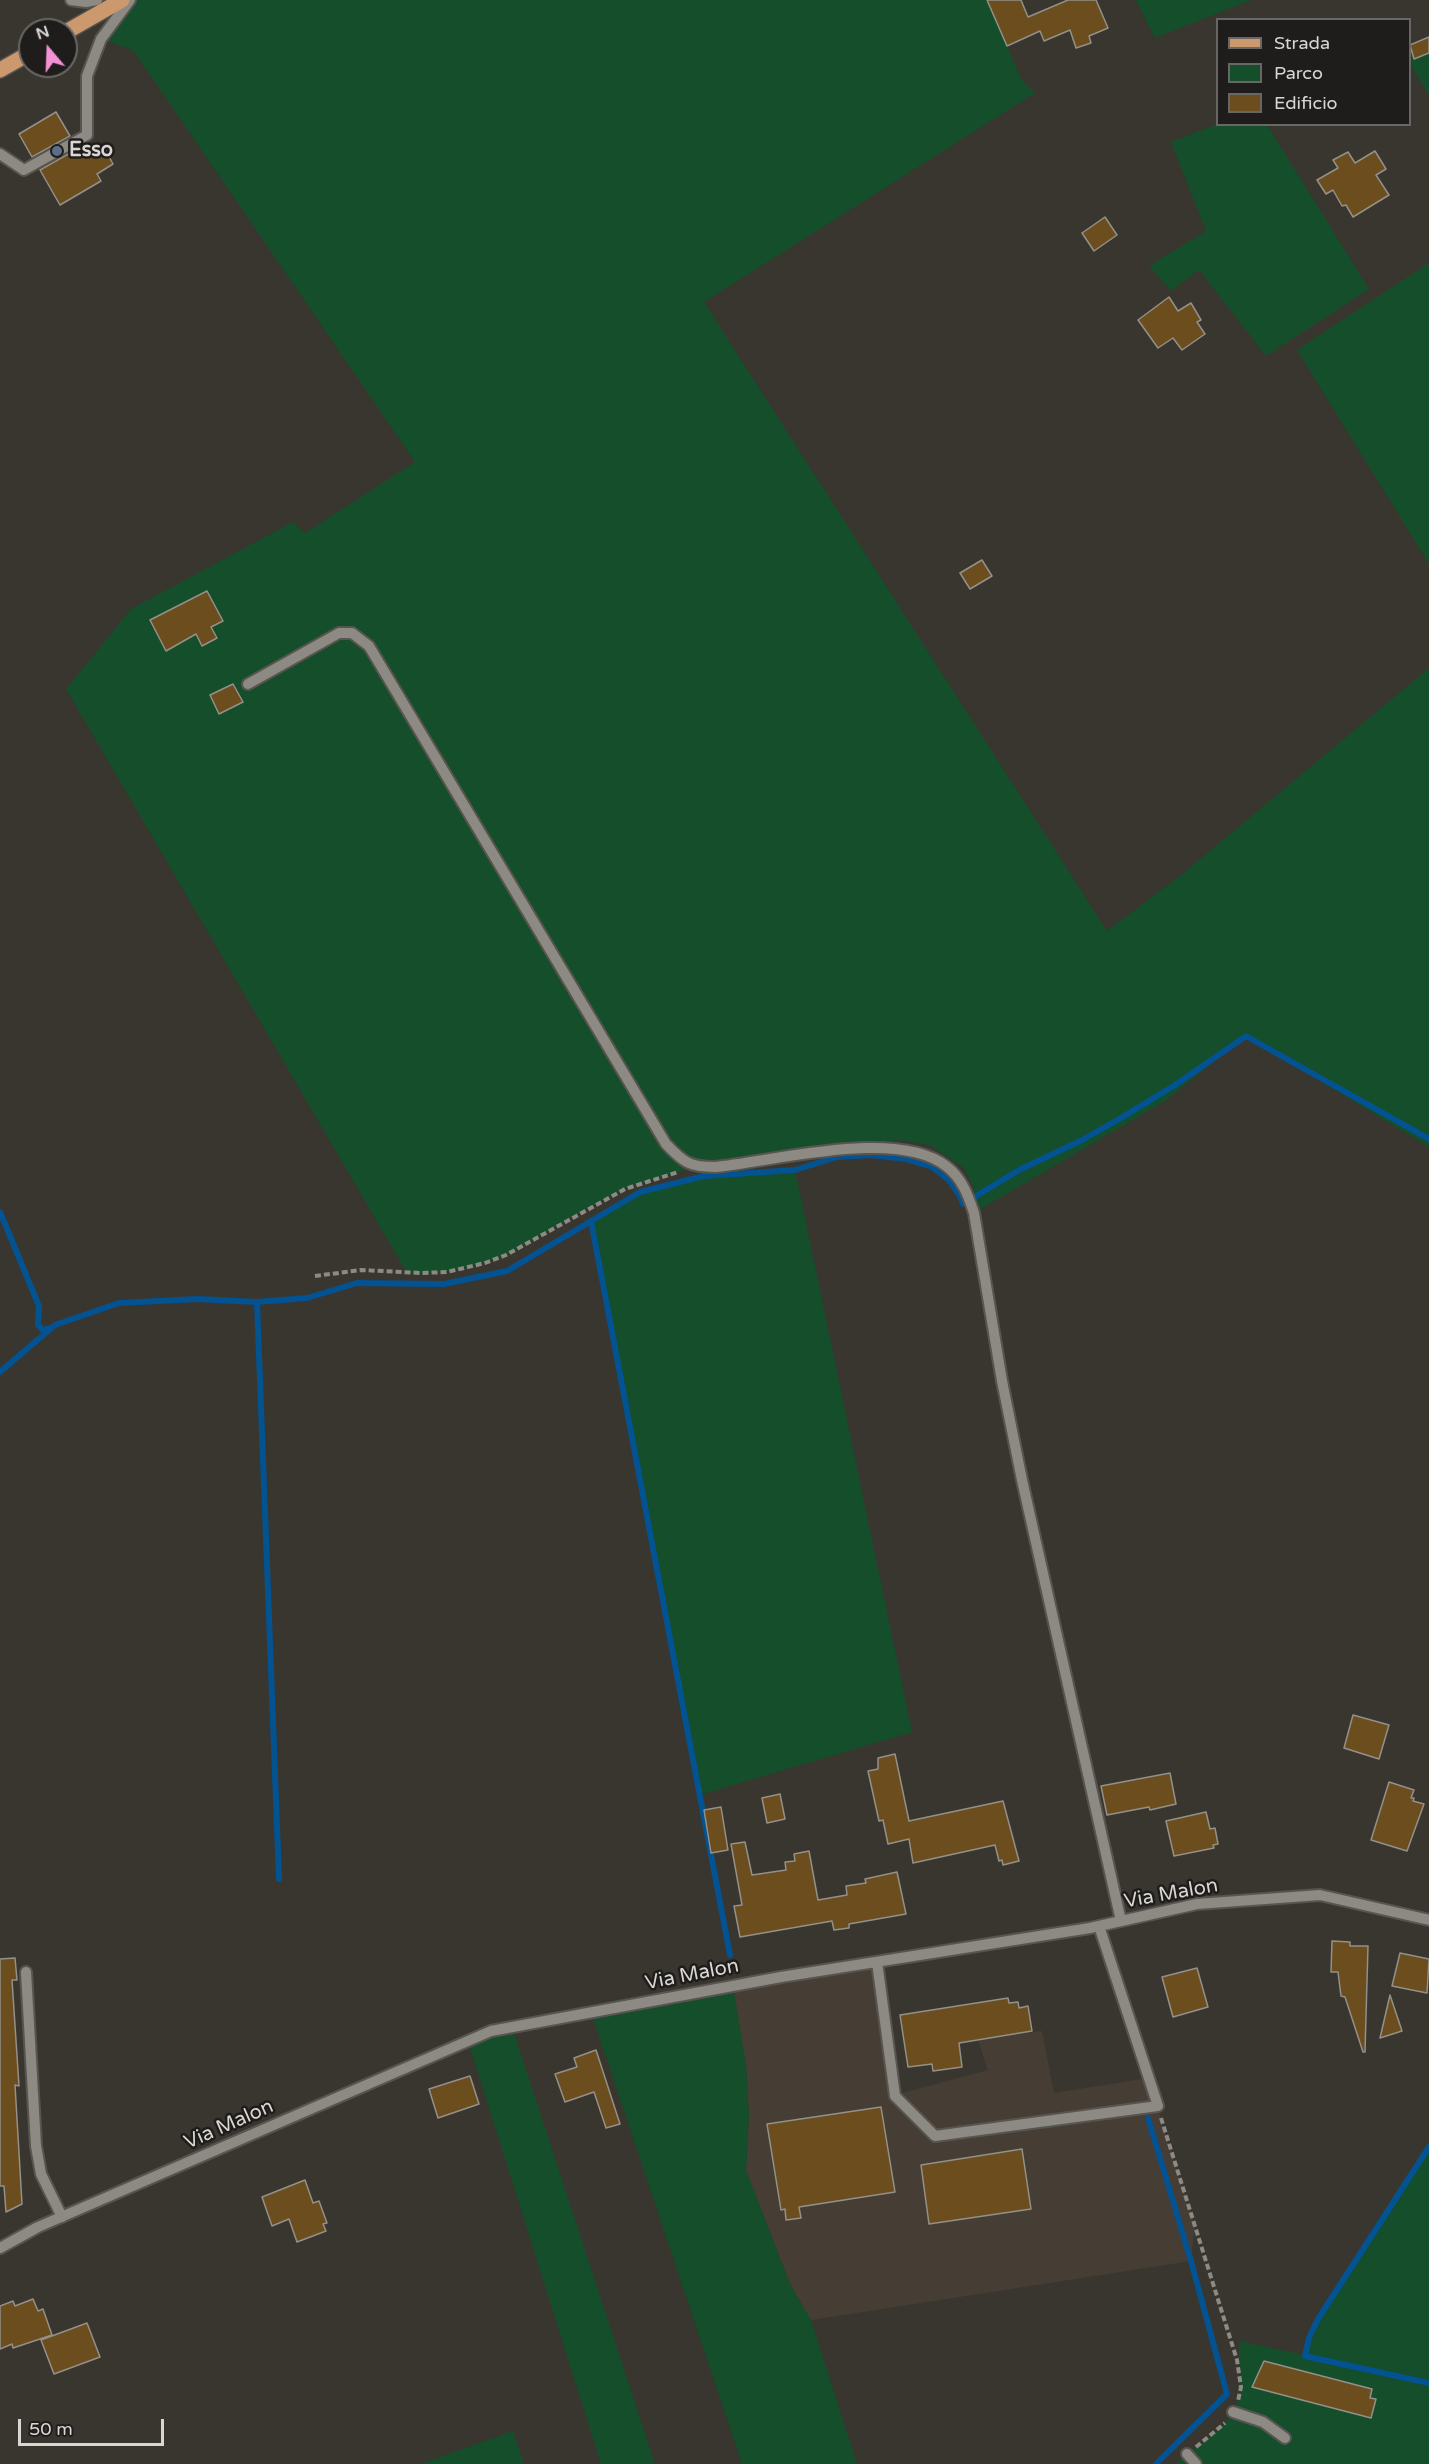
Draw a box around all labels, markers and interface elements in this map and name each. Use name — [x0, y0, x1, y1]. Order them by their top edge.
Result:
north arrow — [18, 18, 78, 78]
legend — [1216, 18, 1411, 126]
text: N — [33, 21, 52, 44]
text: Strada — [1274, 32, 1330, 54]
text: Parco — [1274, 62, 1323, 84]
text: Edificio — [1274, 92, 1338, 114]
place label: Esso — [69, 139, 113, 163]
marker: Esso — [50, 144, 64, 158]
street label: Via Malon — [1122, 1874, 1220, 1914]
street label: Via Malon — [643, 1954, 741, 1996]
street label: Via Malon — [181, 2095, 277, 2155]
scale bar — [21, 2407, 166, 2445]
text: 50 m — [29, 2418, 73, 2440]

